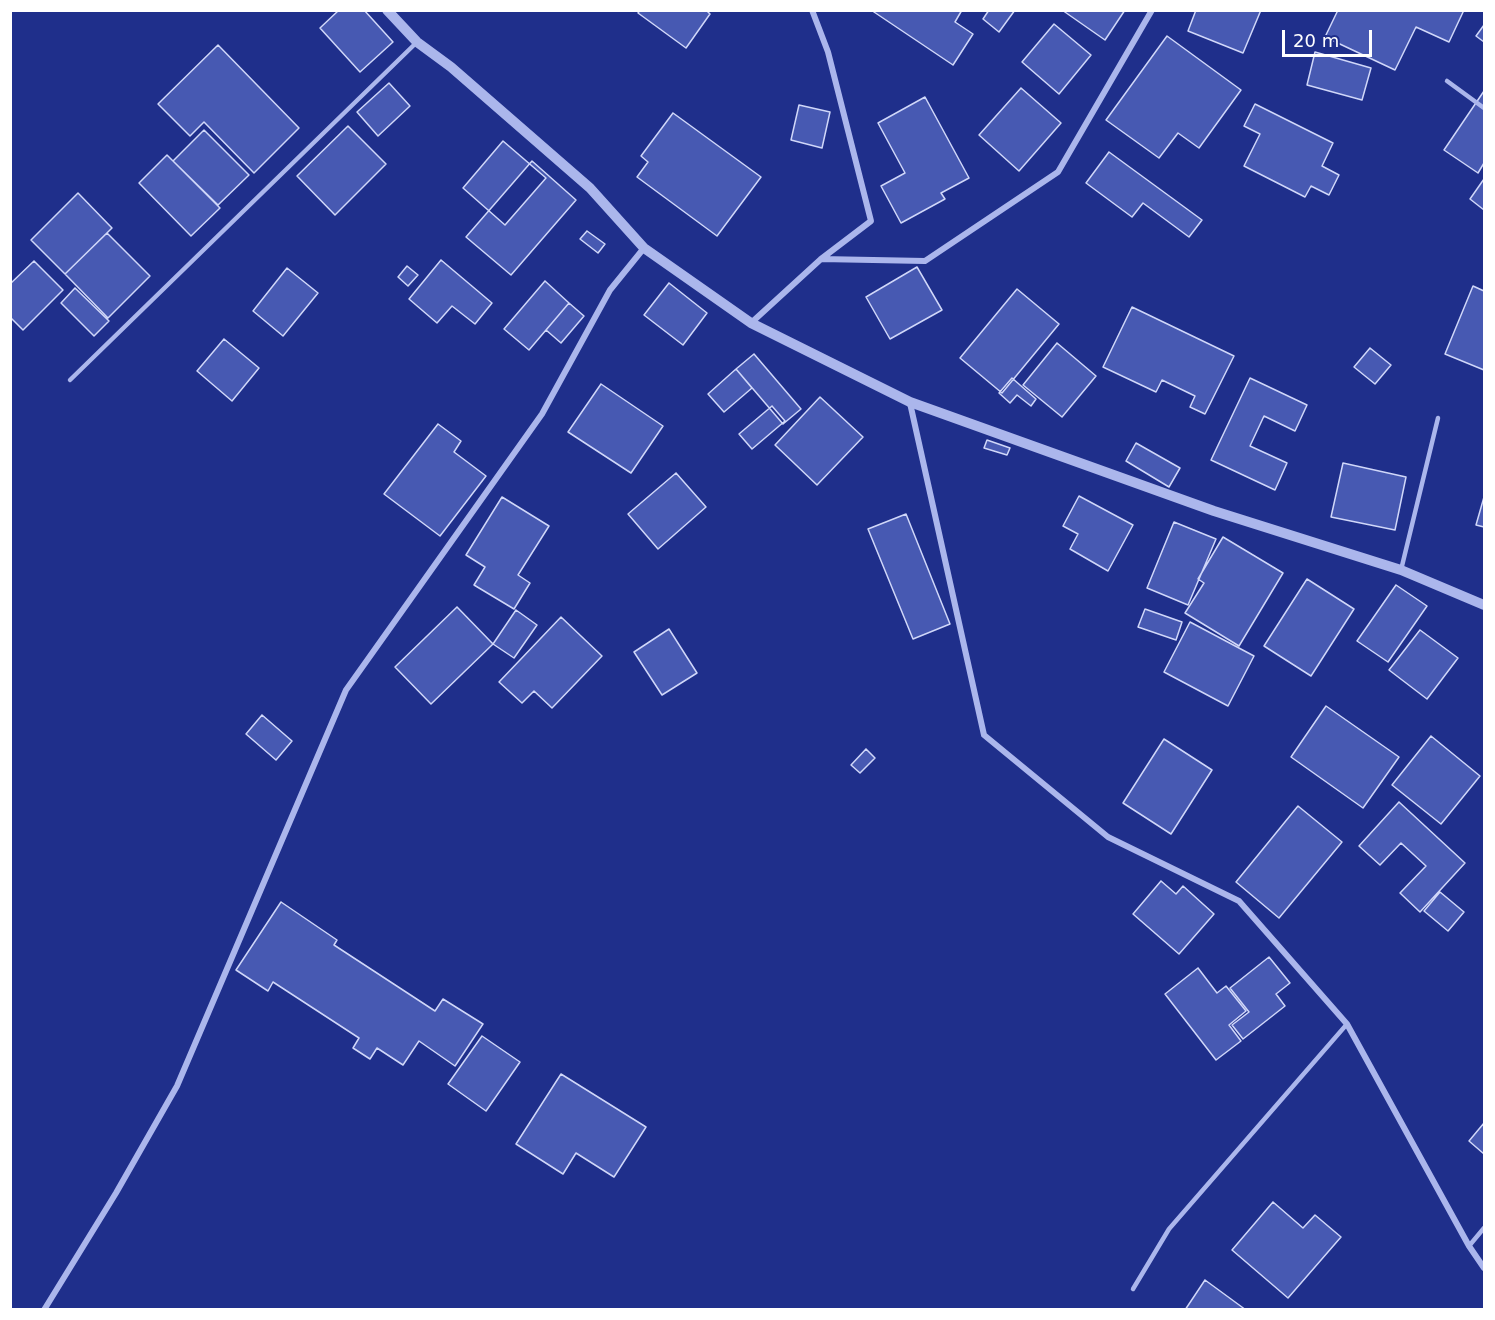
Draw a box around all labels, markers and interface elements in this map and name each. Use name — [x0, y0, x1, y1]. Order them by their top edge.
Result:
scale bar — [1285, 18, 1375, 56]
text: 20 m — [1293, 30, 1339, 51]

